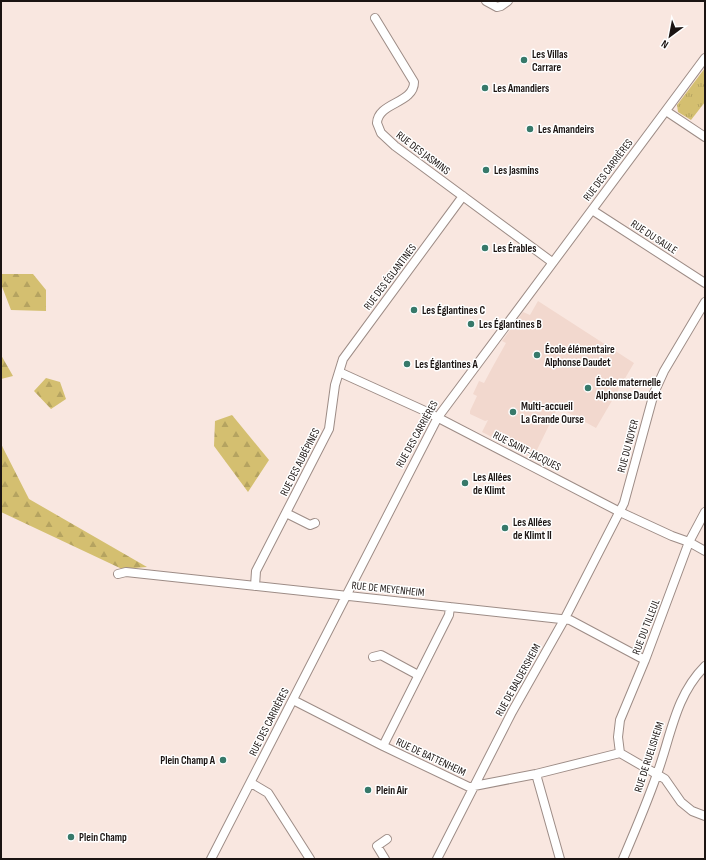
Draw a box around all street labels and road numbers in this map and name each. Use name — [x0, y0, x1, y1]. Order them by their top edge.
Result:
street label: RUE DES JASMINS — [394, 129, 453, 178]
street label: RUE DES CARRIÈRES — [580, 136, 636, 204]
street label: RUE DU SAULE — [628, 217, 680, 257]
street label: RUE DES ÉGLANTINES — [361, 241, 419, 312]
street label: RUE DES CARRIÈRES — [393, 398, 441, 470]
street label: RUE DU NOYER — [615, 418, 641, 474]
street label: RUE DES AUBÉPINES — [277, 426, 323, 498]
street label: RUE SAINT-JACQUES — [491, 428, 563, 474]
street label: RUE DE MEYENHEIM — [351, 579, 425, 599]
street label: RUE DU TILLEUL — [629, 597, 663, 657]
street label: RUE DE BALDERSHEIM — [493, 642, 543, 718]
street label: RUE DES CARRIÈRES — [246, 686, 292, 758]
street label: RUE DE RUELISHEIM — [631, 720, 667, 794]
street label: RUE DE BATTENHEIM — [394, 735, 468, 779]

